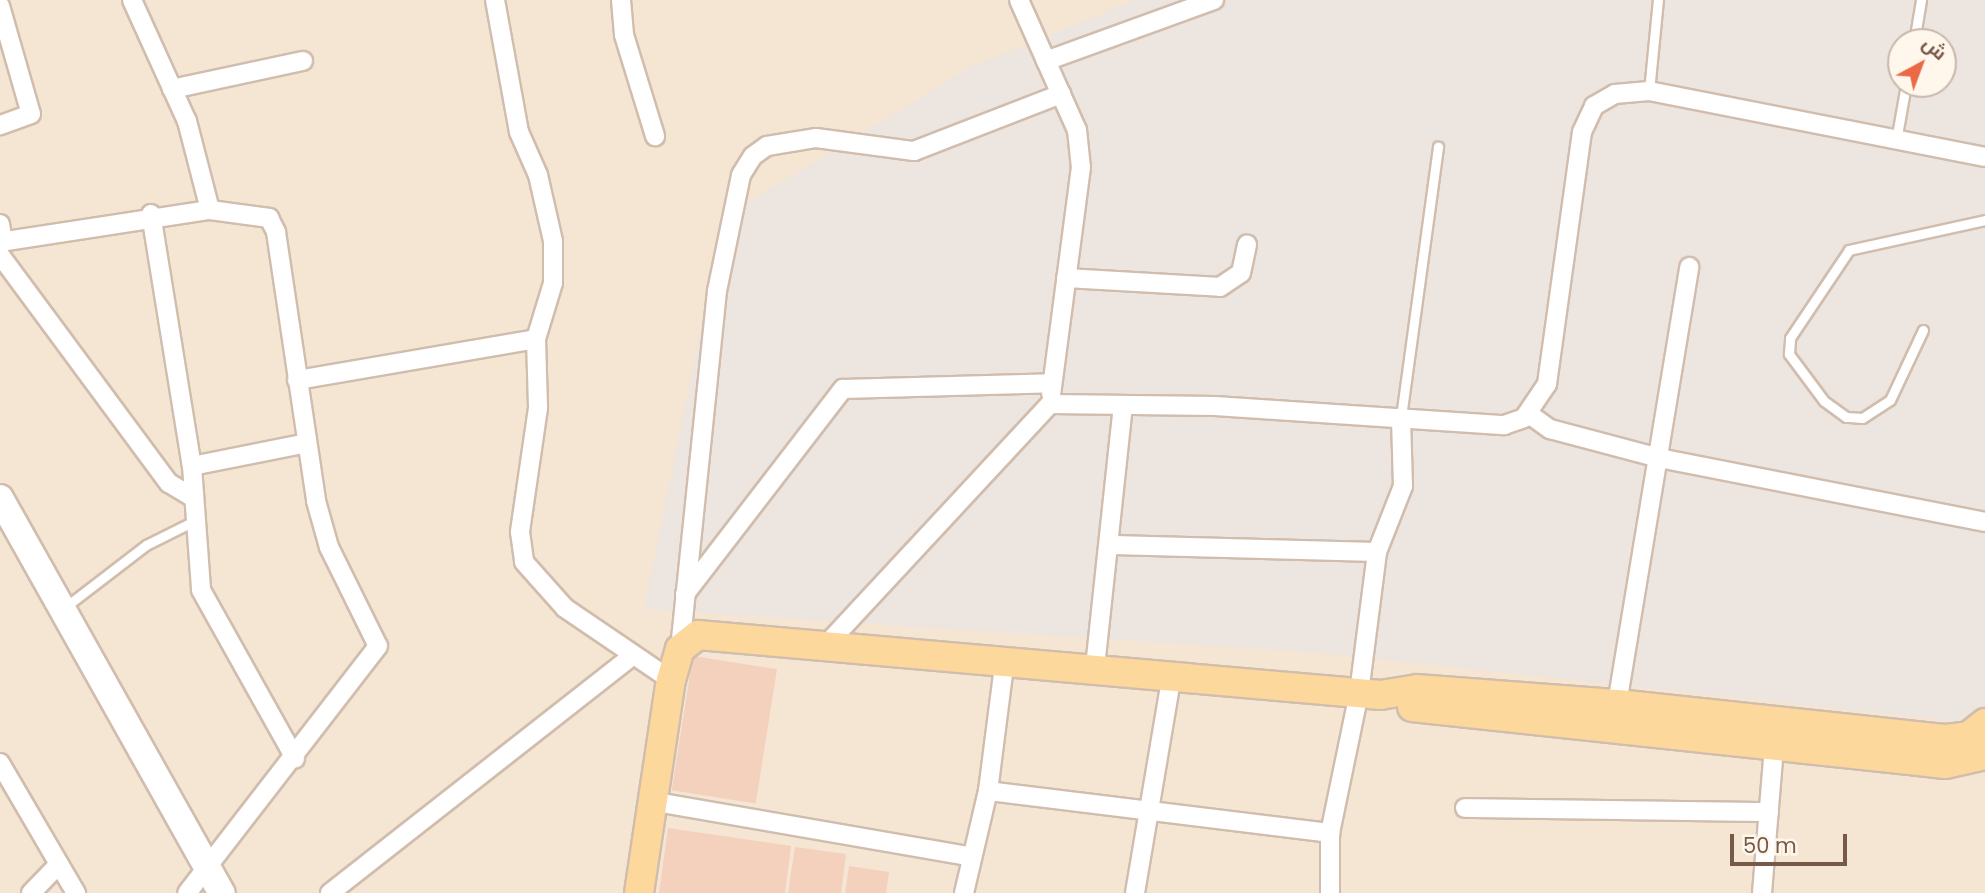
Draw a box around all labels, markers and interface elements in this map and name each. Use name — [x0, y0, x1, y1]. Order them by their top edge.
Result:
north arrow — [1887, 28, 1957, 98]
text: ش — [1917, 30, 1953, 66]
scale bar — [1733, 820, 1850, 864]
text: 50 m — [1743, 831, 1797, 860]

